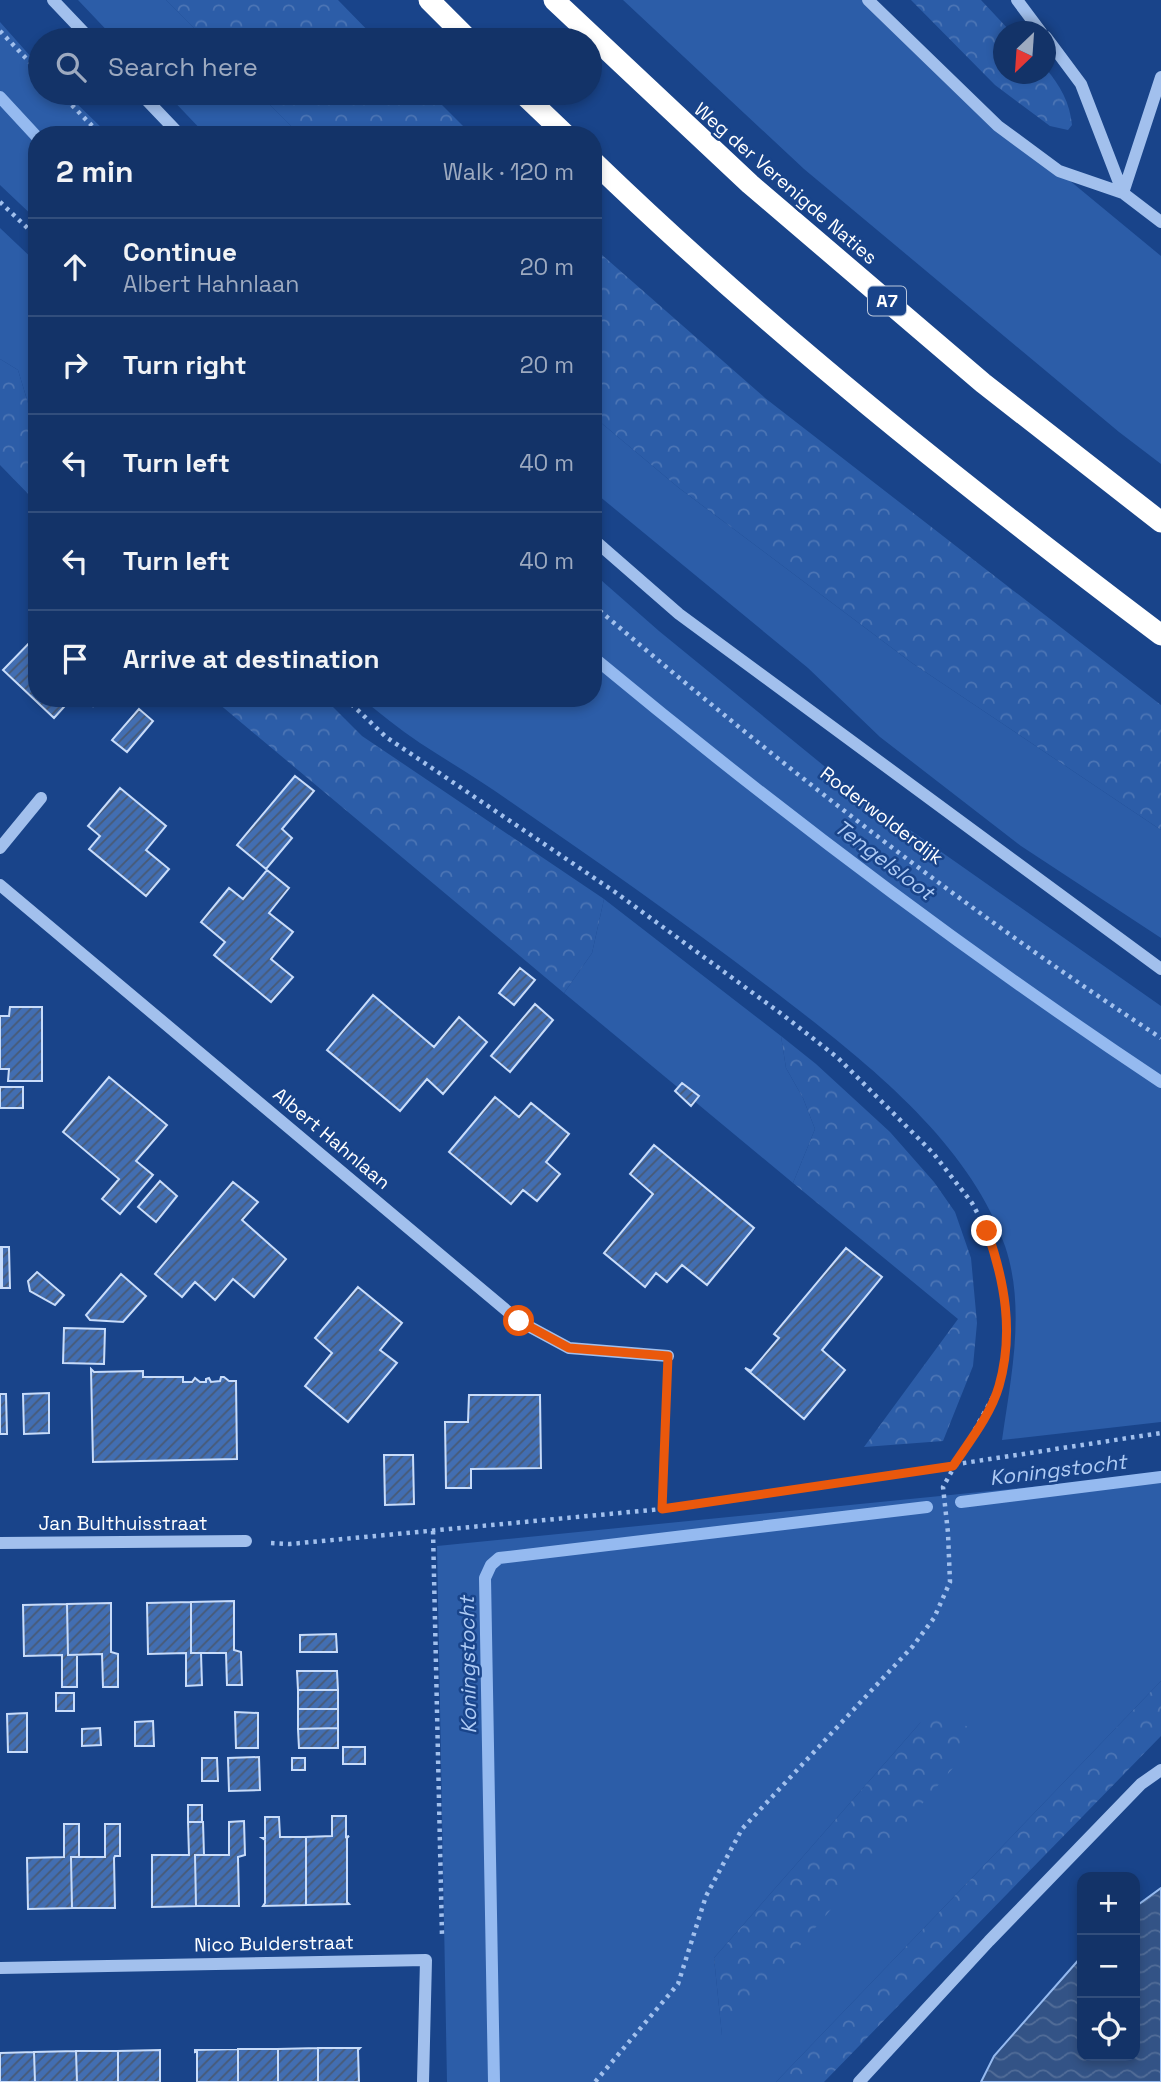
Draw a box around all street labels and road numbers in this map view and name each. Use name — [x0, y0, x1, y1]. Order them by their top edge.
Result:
street label: Weg der Verenigde Naties — [689, 97, 882, 270]
road number: A7 — [868, 286, 906, 316]
street label: Roderwolderdijk — [815, 761, 948, 870]
street label: Albert Hahnlaan — [268, 1082, 396, 1195]
street label: Jan Bulthuisstraat — [39, 1511, 208, 1536]
street label: Nico Bulderstraat — [194, 1930, 354, 1957]

